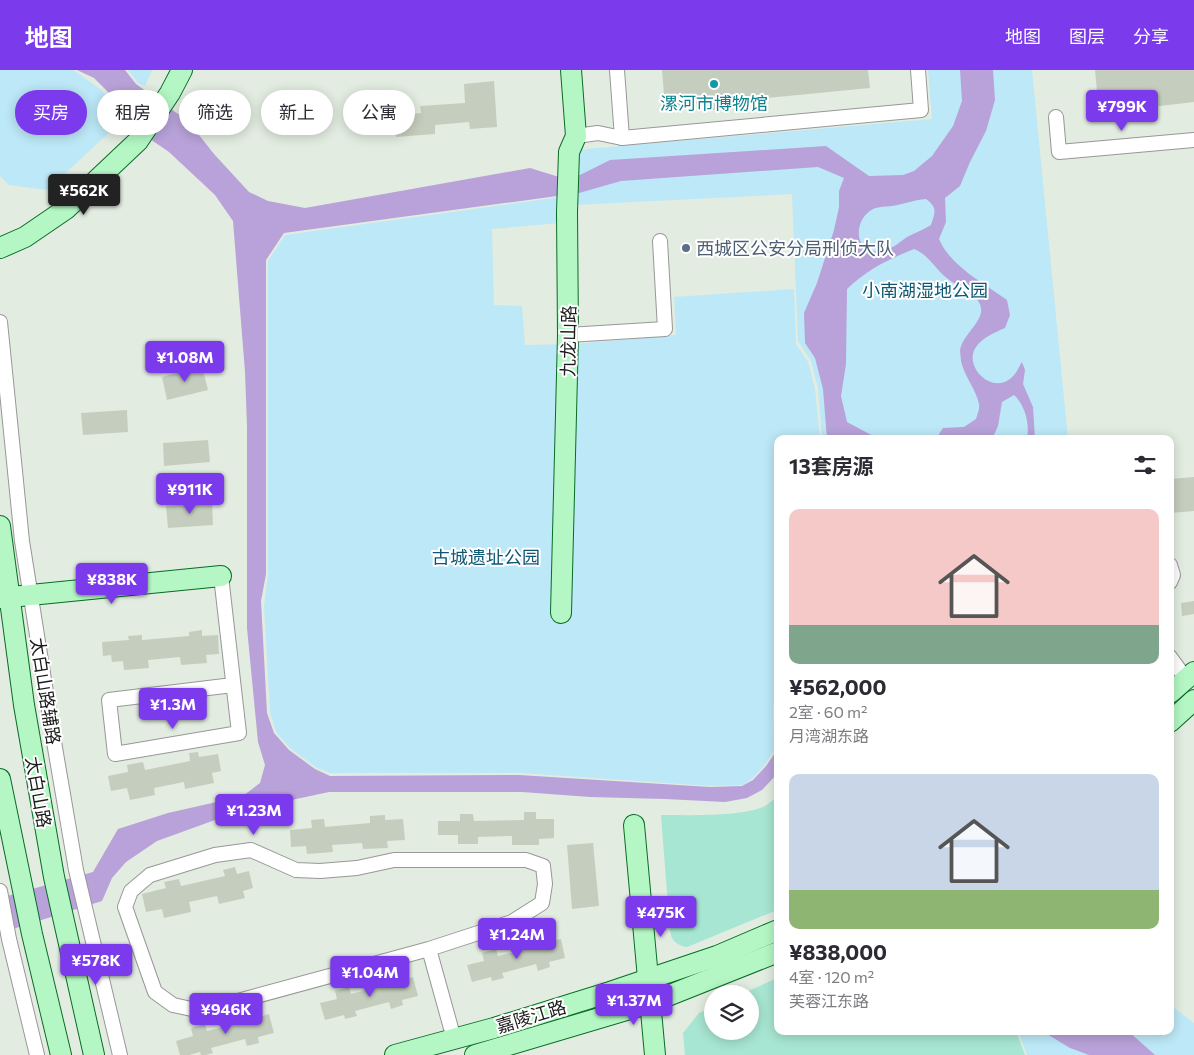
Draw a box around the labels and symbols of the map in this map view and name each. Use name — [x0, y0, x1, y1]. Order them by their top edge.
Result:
marker: 漯河市博物馆 — [708, 78, 720, 90]
pin: ¥799K — [1087, 90, 1157, 132]
place label: 漯河市博物馆 — [660, 92, 768, 114]
pin: ¥562K — [49, 174, 119, 216]
place label: 西城区公安分局刑侦大队 — [696, 237, 894, 259]
marker: 西城区公安分局刑侦大队 — [680, 242, 692, 254]
park label: 小南湖湿地公园 — [862, 279, 988, 301]
street label: 九龙山路 — [556, 305, 580, 377]
pin: ¥1.08M — [144, 340, 226, 383]
pin: ¥911K — [155, 472, 225, 515]
park label: 古城遗址公园 — [432, 546, 540, 568]
pin: ¥838K — [77, 562, 147, 605]
street label: 太白山路辅路 — [27, 636, 65, 746]
pin: ¥1.3M — [138, 688, 208, 730]
street label: 太白山路 — [22, 755, 56, 829]
pin: ¥1.23M — [213, 794, 295, 836]
pin: ¥475K — [626, 896, 696, 938]
pin: ¥1.24M — [476, 918, 558, 960]
pin: ¥578K — [61, 944, 131, 986]
pin: ¥1.04M — [329, 956, 411, 998]
pin: ¥1.37M — [593, 984, 675, 1026]
pin: ¥946K — [191, 992, 261, 1035]
street label: 嘉陵江路 — [493, 995, 569, 1037]

